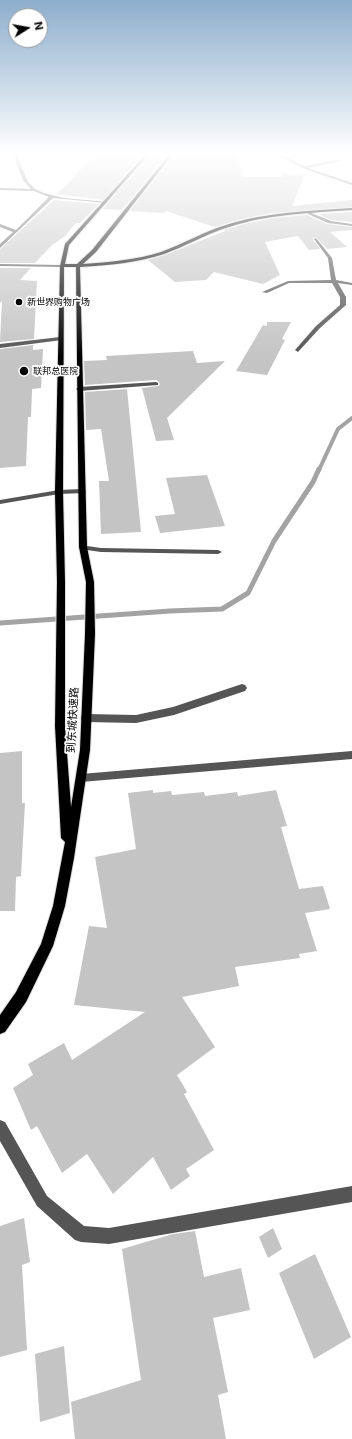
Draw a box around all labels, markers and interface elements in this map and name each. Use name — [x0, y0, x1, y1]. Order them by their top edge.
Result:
north arrow — [8, 8, 48, 48]
text: N — [31, 20, 46, 31]
marker: 新世界购物广场 — [14, 297, 24, 307]
place label: 新世界购物广场 — [27, 297, 90, 307]
marker: 联邦总医院 — [18, 365, 30, 377]
place label: 联邦总医院 — [33, 366, 78, 376]
street label: 到东城快速路 — [65, 687, 81, 753]

